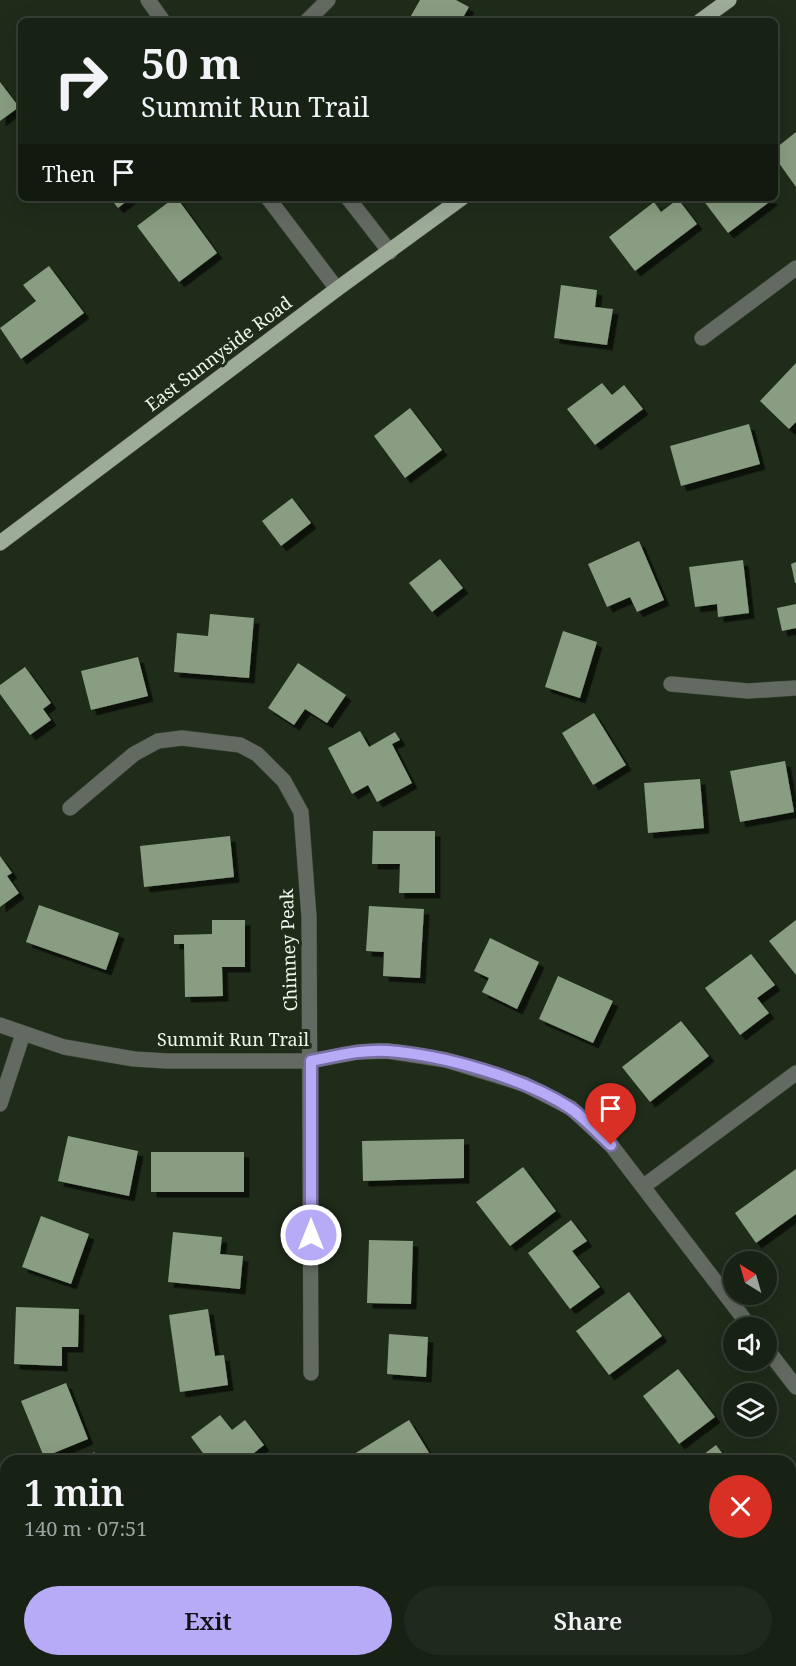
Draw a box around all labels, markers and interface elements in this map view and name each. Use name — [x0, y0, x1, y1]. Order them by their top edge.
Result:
text: 50 m — [141, 34, 241, 91]
icon: right — [42, 42, 120, 120]
text: Summit Run Trail — [141, 88, 369, 125]
icon: arrive — [107, 156, 140, 189]
text: Then — [42, 158, 95, 188]
street label: East Sunnyside Road — [140, 290, 296, 416]
street label: Chimney Peak — [274, 888, 302, 1012]
street label: Summit Run Trail — [157, 1027, 310, 1051]
pin — [585, 1083, 636, 1145]
icon: arrive — [594, 1092, 627, 1125]
position arrow — [279, 1203, 343, 1267]
north arrow — [723, 1251, 777, 1305]
map controls — [723, 1251, 777, 1437]
button: sound — [723, 1317, 777, 1371]
button: layers — [723, 1383, 777, 1437]
text: 1 min — [24, 1468, 125, 1517]
button: close — [709, 1475, 772, 1538]
text: 140 m · 07:51 — [24, 1515, 147, 1542]
button: Exit — [24, 1586, 392, 1655]
button: Share — [404, 1586, 772, 1655]

